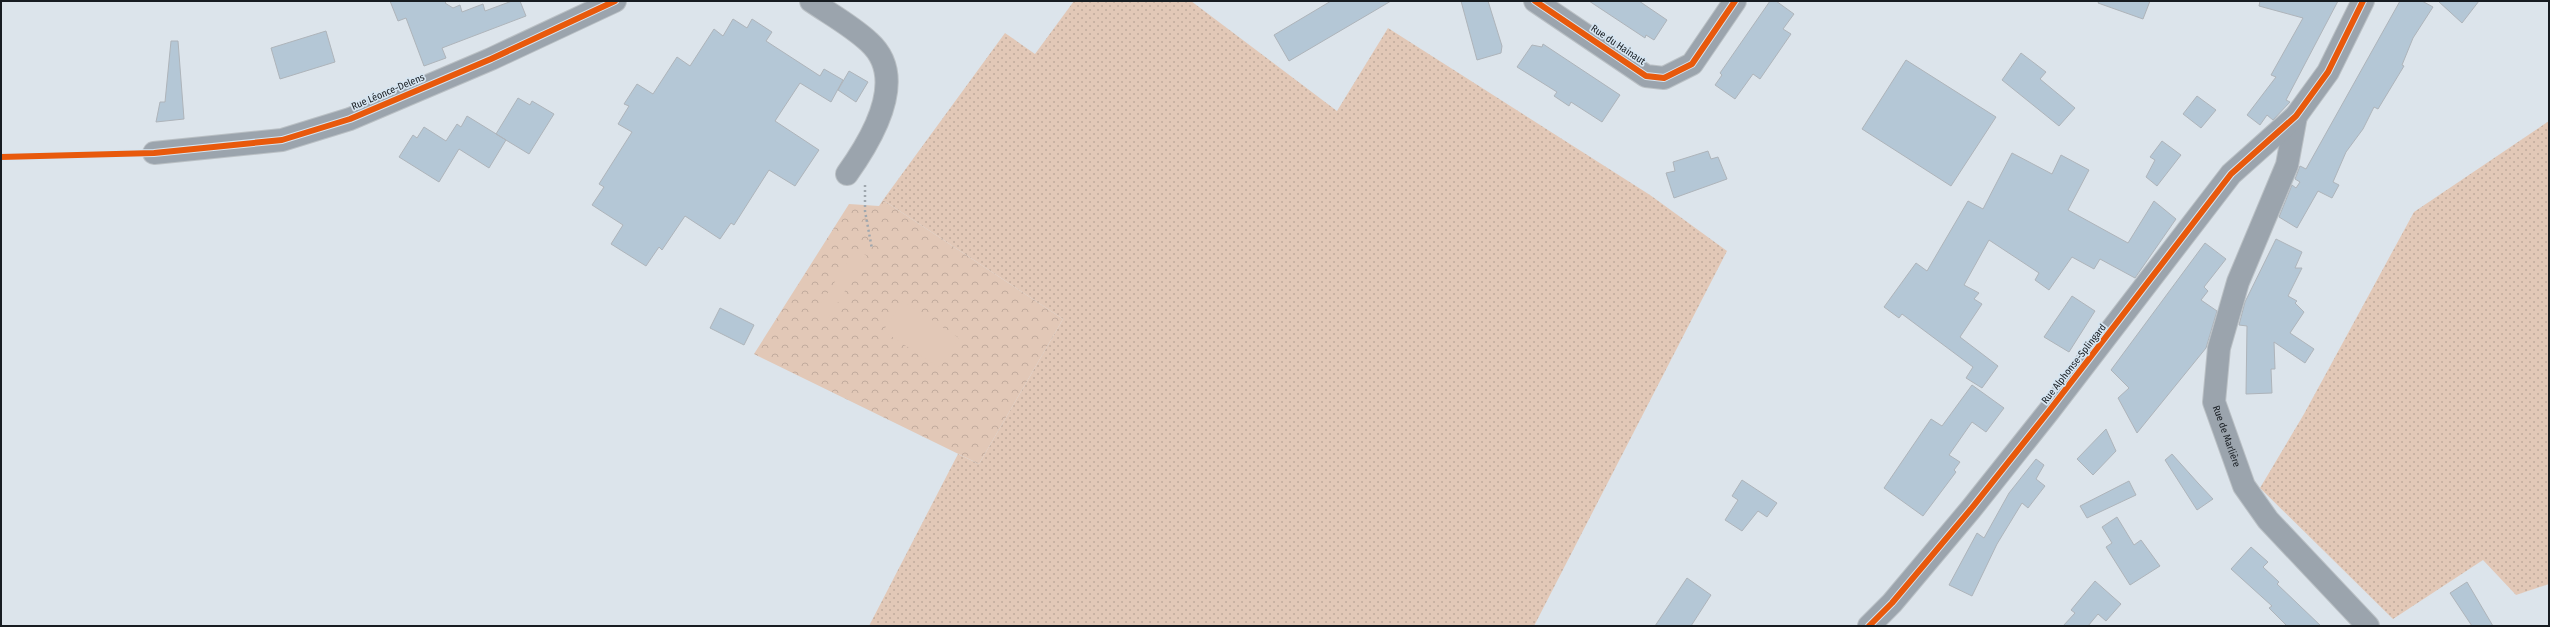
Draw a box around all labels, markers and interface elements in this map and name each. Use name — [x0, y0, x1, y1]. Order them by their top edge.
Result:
street label: Rue du Hainaut — [1589, 22, 1648, 68]
street label: Rue Léonce-Delens — [350, 71, 426, 113]
street label: Rue Alphonse-Splingard — [2039, 322, 2109, 406]
street label: Rue de Marlière — [2210, 404, 2243, 469]

